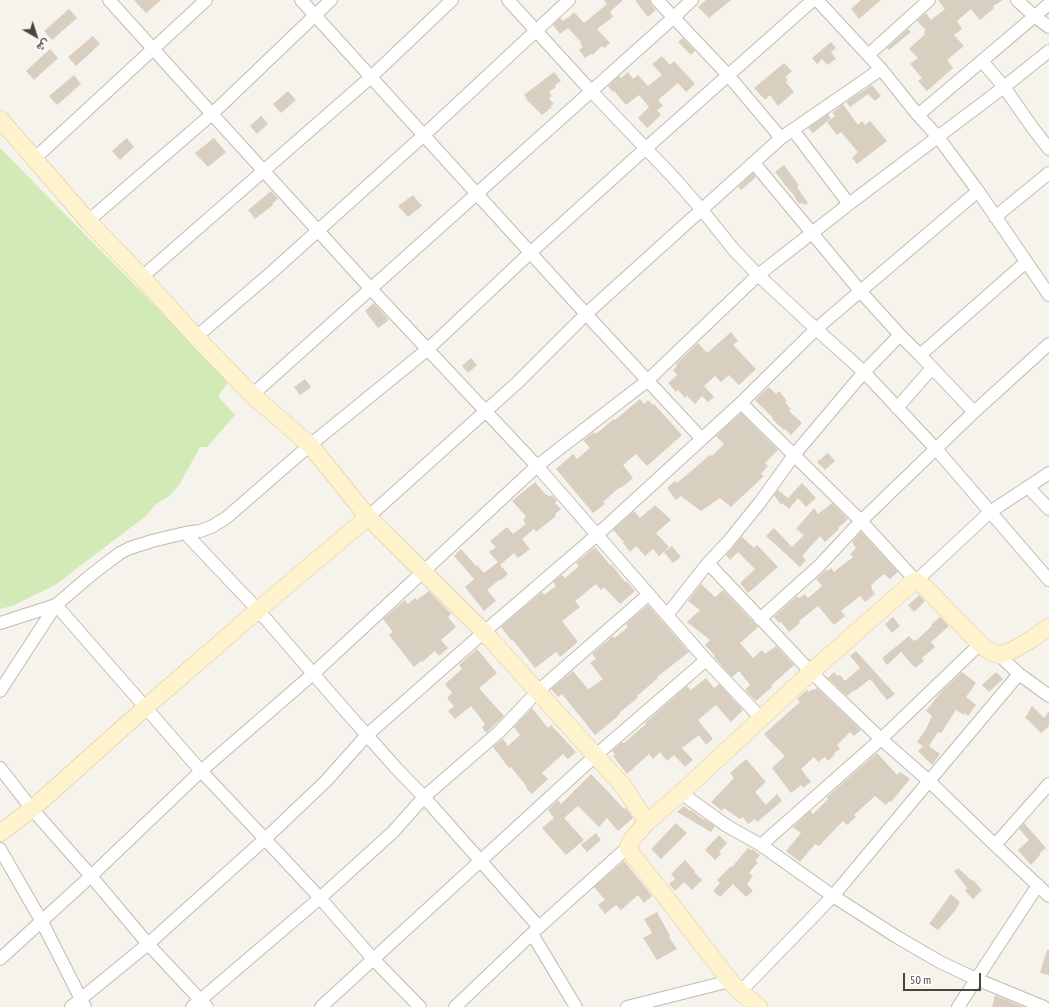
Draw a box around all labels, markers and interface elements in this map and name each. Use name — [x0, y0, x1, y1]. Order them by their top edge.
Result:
north arrow — [16, 16, 56, 56]
text: ش — [34, 36, 53, 55]
scale bar — [905, 965, 983, 991]
text: 50 m — [910, 972, 931, 987]

